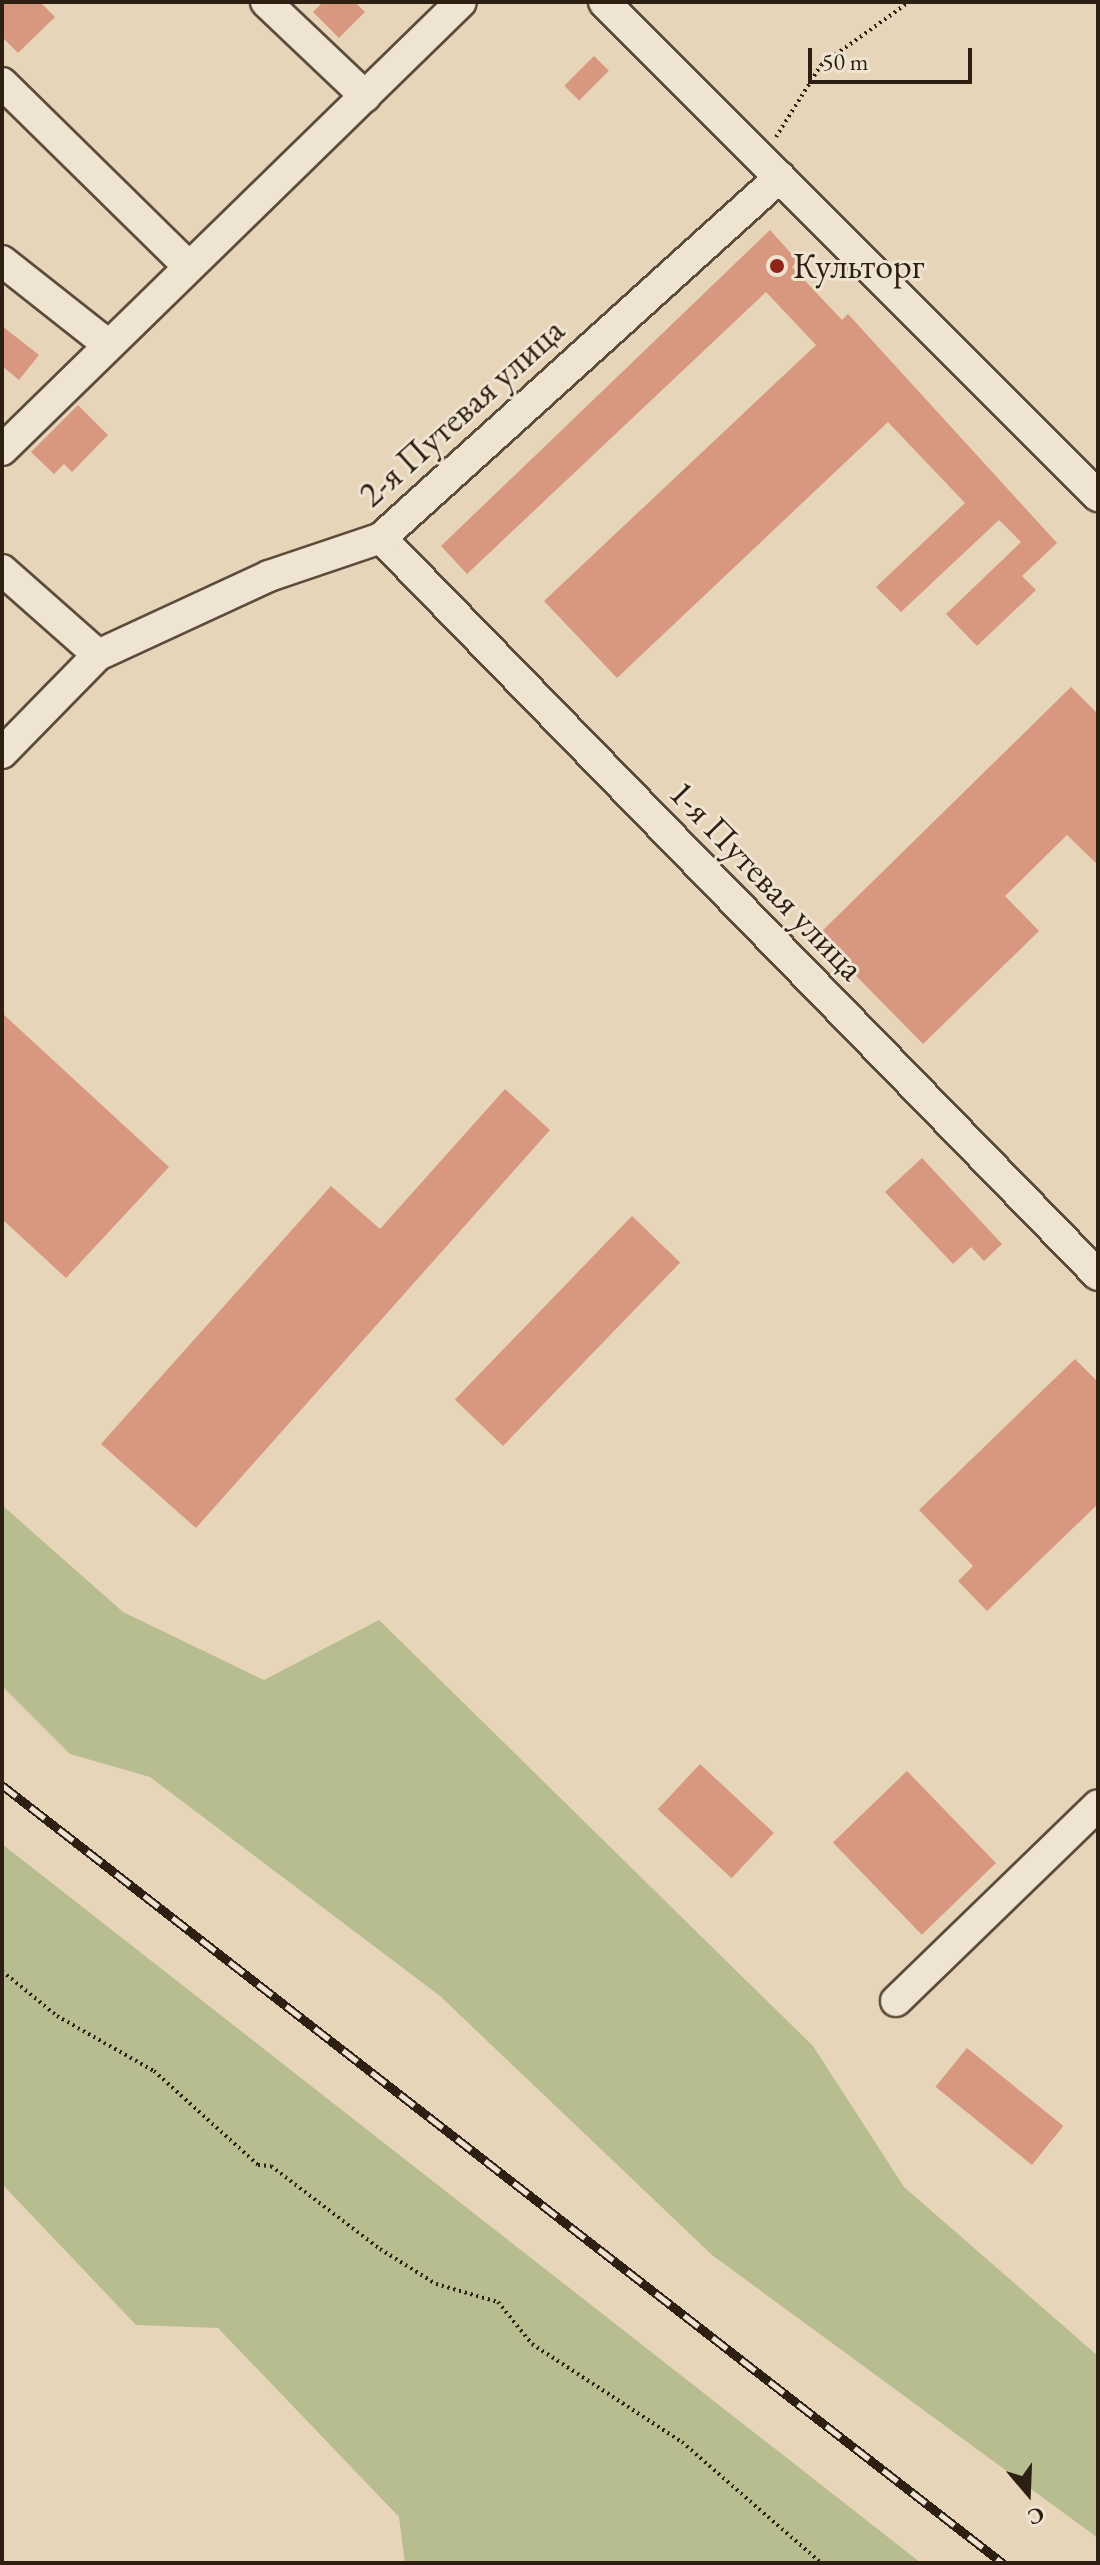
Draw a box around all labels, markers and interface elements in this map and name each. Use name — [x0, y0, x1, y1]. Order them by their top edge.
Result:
scale bar — [812, 32, 976, 82]
text: 50 m — [822, 46, 869, 77]
place label: Культорг — [793, 244, 924, 288]
marker: Культорг — [768, 257, 786, 275]
street label: 2-я Путевая улица — [349, 308, 573, 516]
street label: 1-я Путевая улица — [661, 771, 873, 989]
north arrow — [988, 2453, 1068, 2533]
text: С — [1024, 2500, 1048, 2532]

